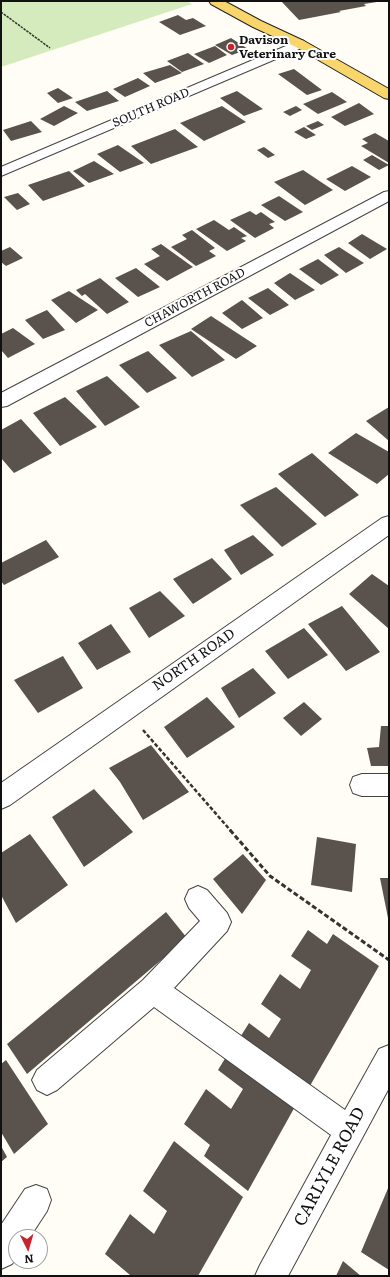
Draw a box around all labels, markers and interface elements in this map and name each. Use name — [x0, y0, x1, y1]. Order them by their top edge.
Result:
place label: Davison Veterinary Care — [239, 33, 336, 61]
marker: Davison Veterinary Care — [226, 42, 236, 52]
street label: SOUTH ROAD — [110, 85, 192, 131]
street label: CHAWORTH ROAD — [142, 265, 248, 331]
street label: NORTH ROAD — [150, 625, 238, 695]
street label: CARLYLE ROAD — [290, 1104, 370, 1230]
north arrow — [8, 1229, 48, 1269]
text: N — [24, 1252, 34, 1268]

